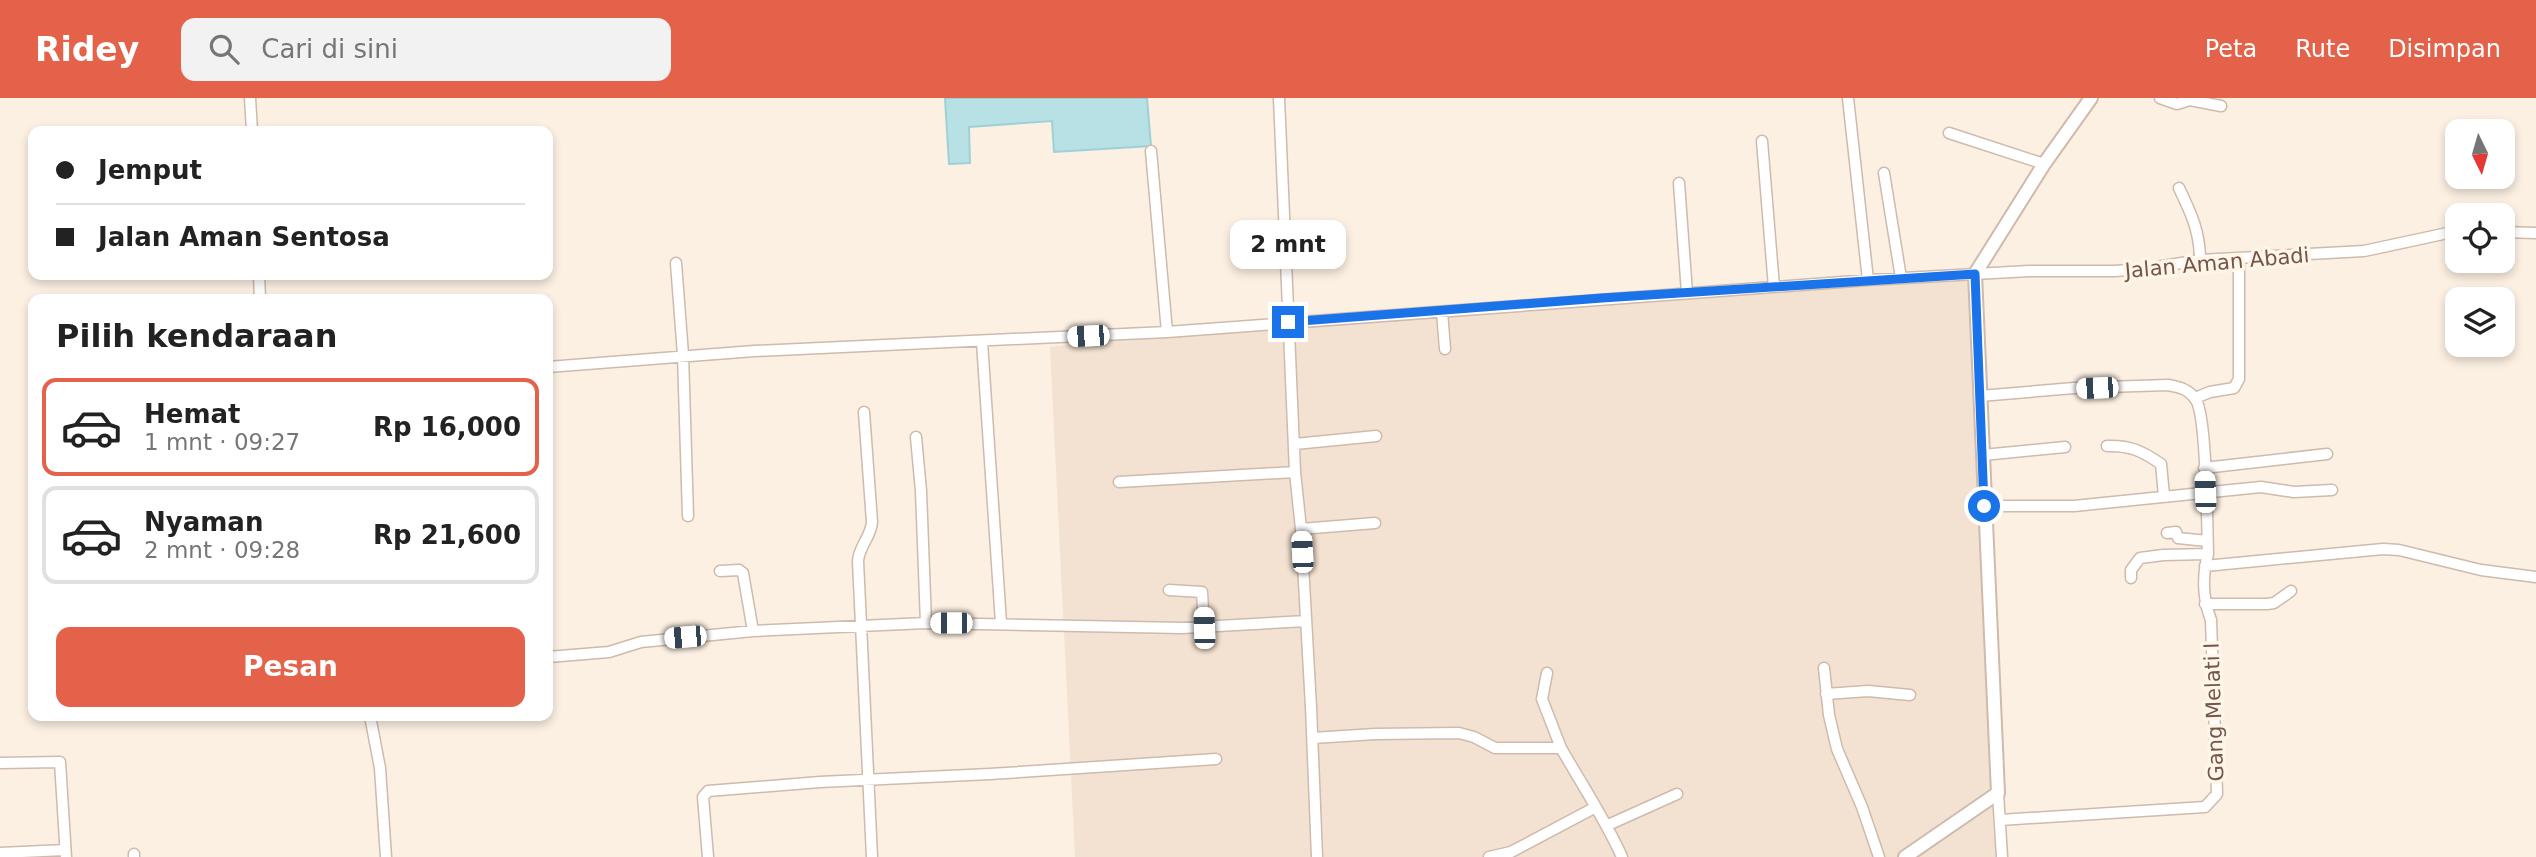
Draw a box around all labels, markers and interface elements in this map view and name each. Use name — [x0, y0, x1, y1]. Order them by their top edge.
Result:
search box — [181, 18, 671, 81]
text: Ridey — [35, 30, 139, 69]
icon: search — [205, 30, 243, 68]
text: Cari di sini — [261, 34, 398, 64]
text: Peta — [2205, 35, 2257, 63]
text: Rute — [2295, 35, 2350, 63]
text: Disimpan — [2388, 35, 2501, 63]
north arrow — [2445, 119, 2515, 189]
map controls — [2445, 119, 2515, 357]
text: Jemput — [98, 155, 202, 185]
button: locate — [2445, 203, 2515, 273]
callout: 2 mnt — [1230, 220, 1346, 270]
text: Jalan Aman Sentosa — [98, 222, 390, 252]
text: 2 mnt — [1250, 231, 1326, 257]
street label: Jalan Aman Abadi — [2122, 243, 2310, 283]
button: layers — [2445, 287, 2515, 357]
route end — [1272, 306, 1304, 338]
text: Pilih kendaraan — [56, 317, 337, 355]
car — [1067, 324, 1110, 348]
car — [2076, 377, 2119, 399]
icon: car — [60, 396, 123, 459]
text: Hemat — [144, 399, 240, 429]
text: Rp 16,000 — [373, 412, 521, 442]
text: 1 mnt · 09:27 — [144, 429, 300, 455]
car — [2194, 471, 2217, 513]
route start — [1968, 490, 2000, 522]
icon: car — [60, 504, 123, 567]
text: Nyaman — [144, 507, 263, 537]
text: Rp 21,600 — [373, 520, 521, 550]
car — [1291, 530, 1314, 574]
text: 2 mnt · 09:28 — [144, 537, 300, 563]
car — [1193, 607, 1216, 649]
car — [931, 613, 973, 634]
car — [664, 625, 707, 649]
button: Pesan — [56, 627, 525, 707]
street label: Gang Melati I — [2200, 642, 2228, 782]

